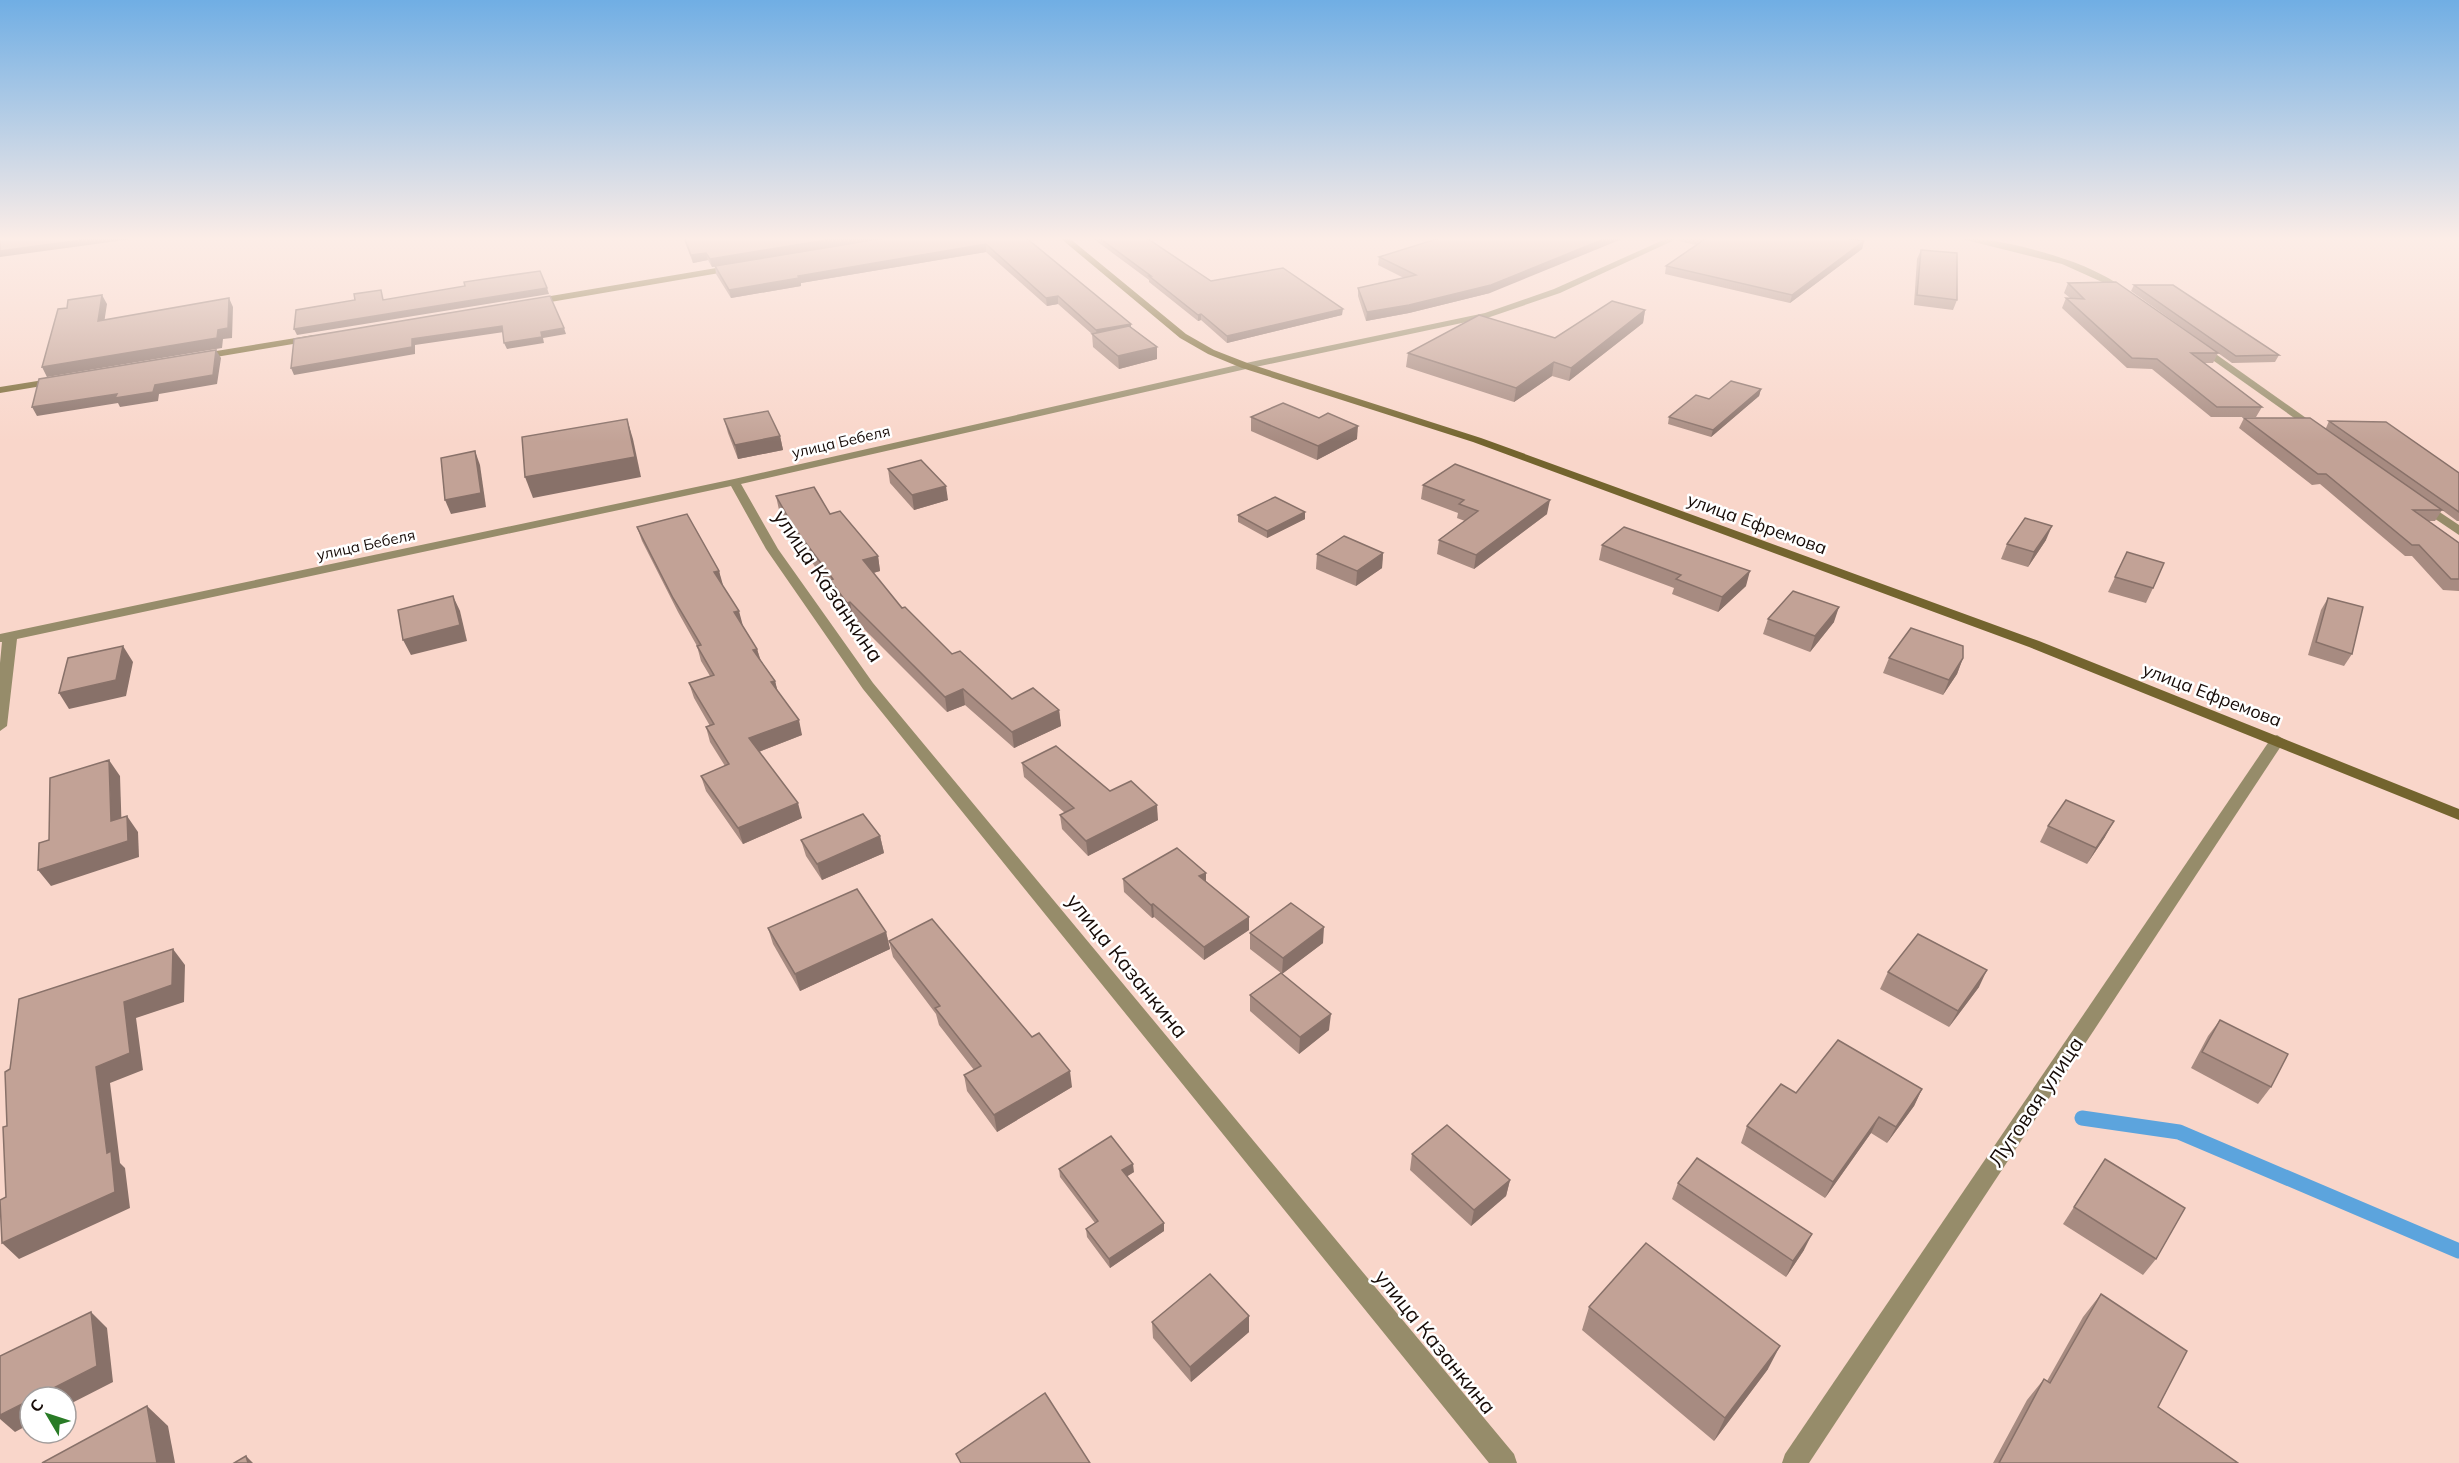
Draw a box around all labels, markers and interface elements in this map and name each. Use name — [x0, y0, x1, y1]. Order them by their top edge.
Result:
street label: улица Бебеля — [790, 421, 892, 462]
street label: улица Ефремова — [1684, 488, 1830, 559]
street label: улица Казанкина — [768, 504, 890, 667]
street label: улица Бебеля — [315, 525, 417, 564]
street label: улица Ефремова — [2139, 657, 2285, 732]
street label: улица Казанкина — [1062, 888, 1194, 1043]
street label: Луговая улица — [1982, 1031, 2088, 1172]
street label: улица Казанкина — [1370, 1264, 1502, 1419]
north arrow — [18, 1385, 78, 1445]
text: С — [25, 1395, 48, 1416]

